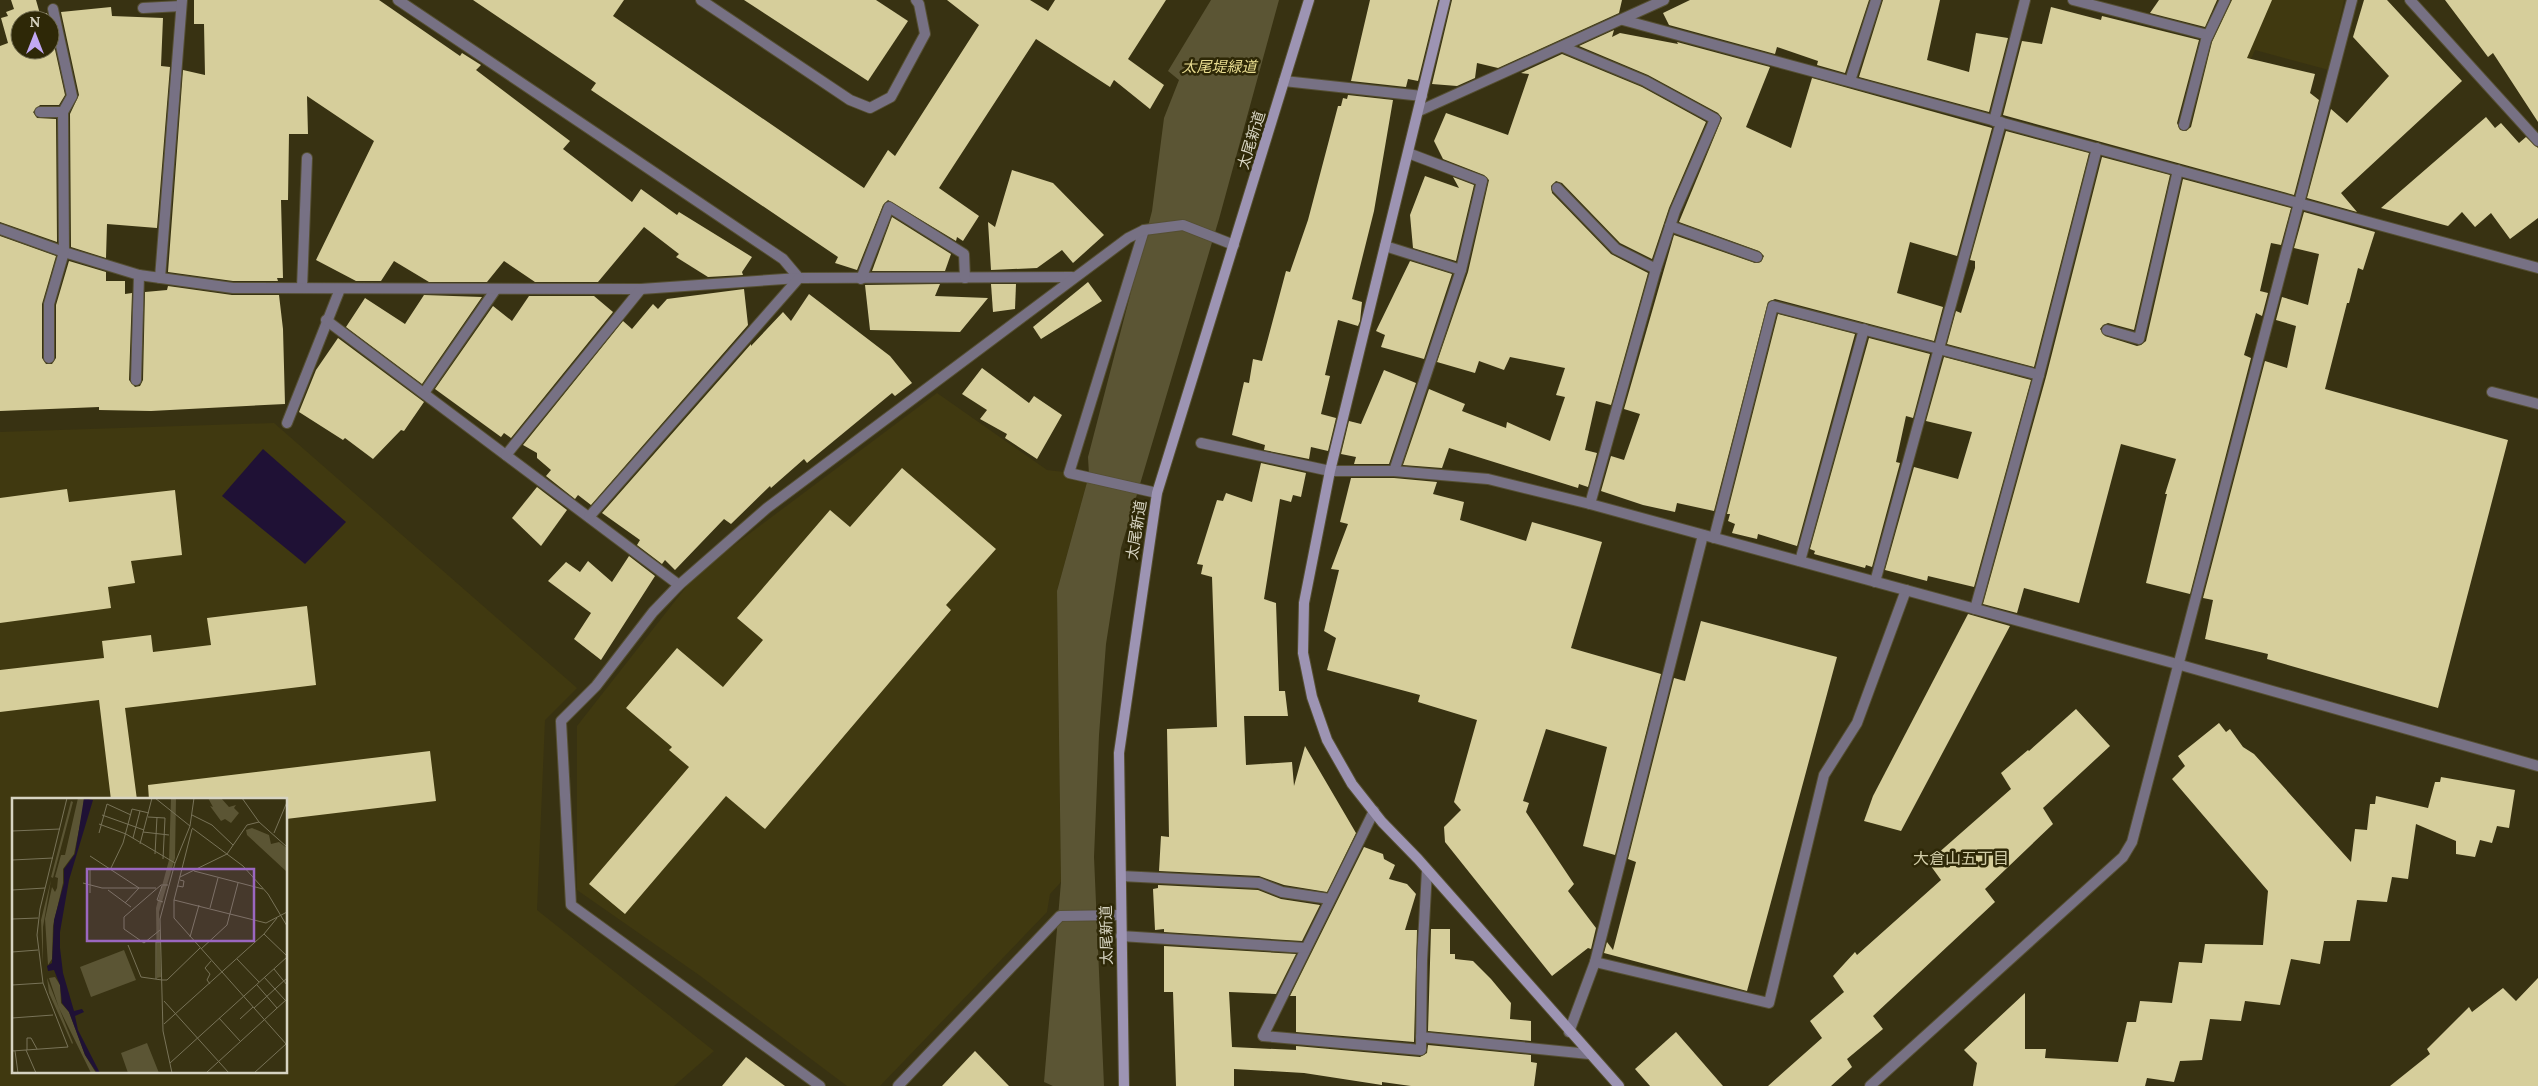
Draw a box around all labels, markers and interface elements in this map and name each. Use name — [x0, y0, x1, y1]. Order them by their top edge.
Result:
north arrow — [10, 10, 60, 60]
text: N — [30, 13, 41, 31]
park label: 太尾堤緑道 — [1181, 57, 1258, 76]
street label: 太尾新道 — [1233, 109, 1269, 171]
street label: 太尾新道 — [1122, 499, 1150, 561]
inset map — [12, 798, 288, 1074]
district label: 大倉山五丁目 — [1913, 848, 2009, 868]
street label: 太尾新道 — [1096, 905, 1116, 965]

